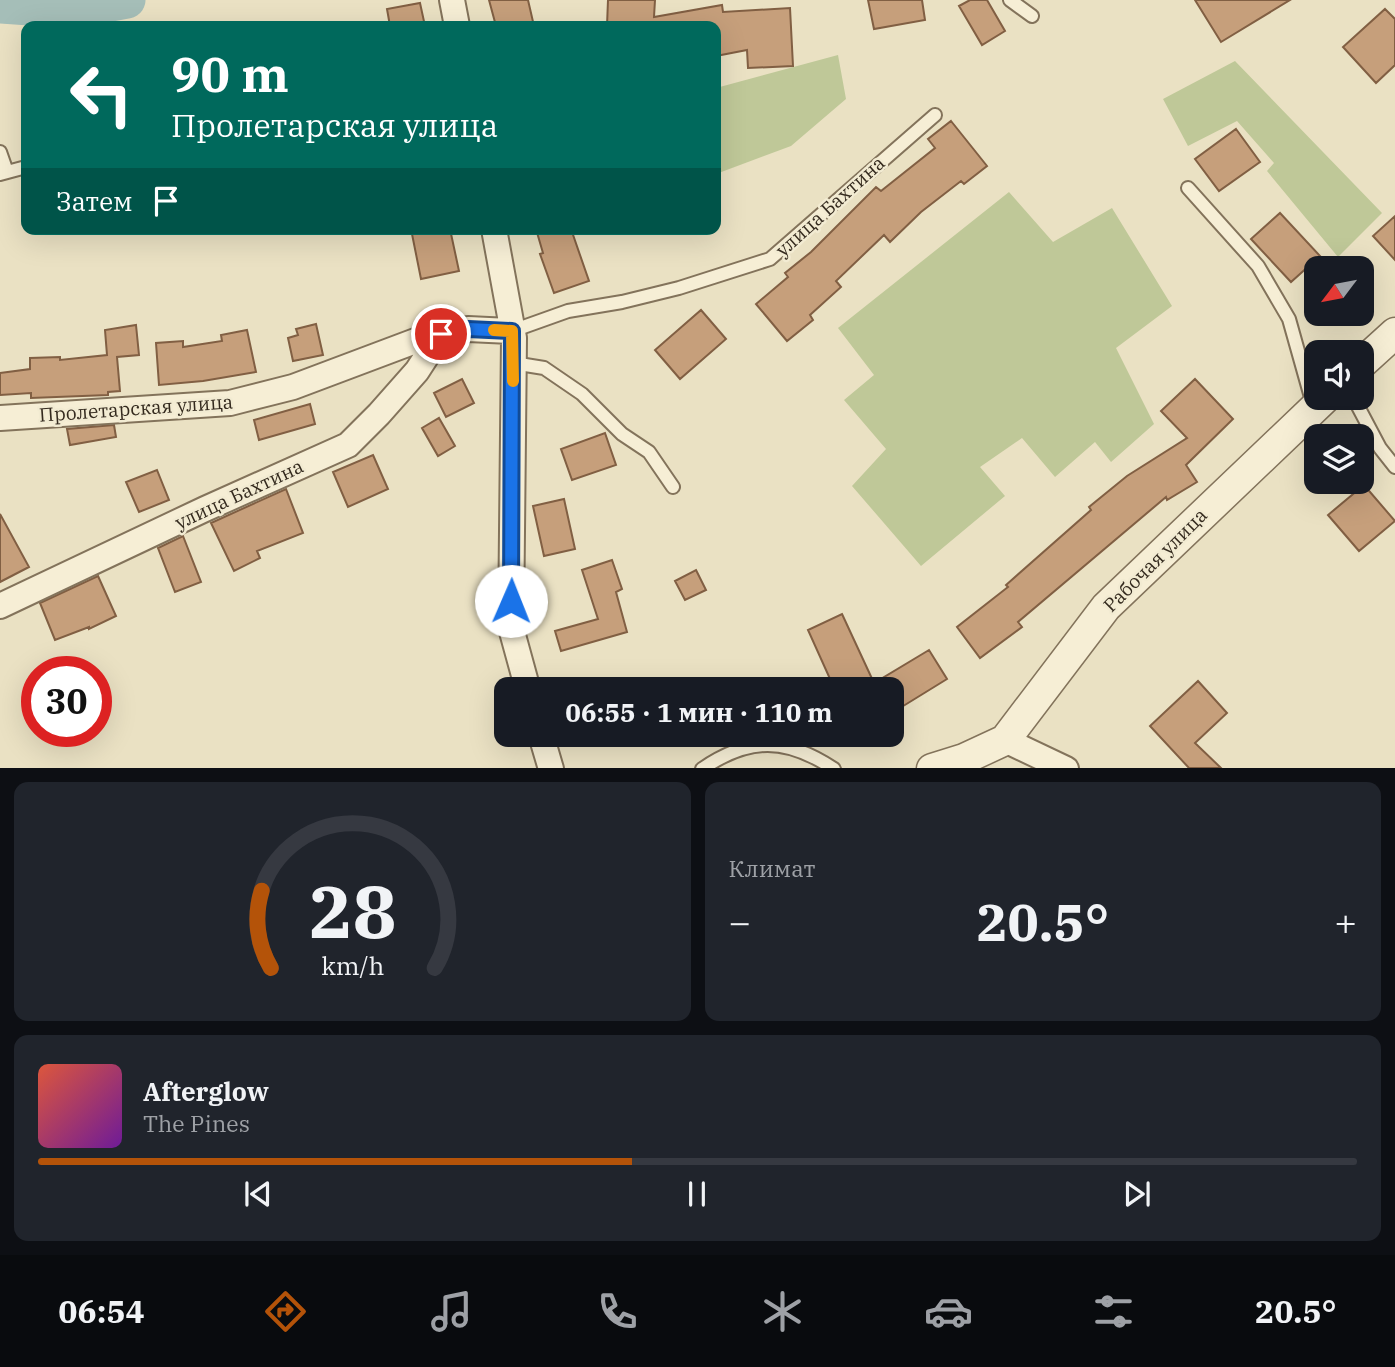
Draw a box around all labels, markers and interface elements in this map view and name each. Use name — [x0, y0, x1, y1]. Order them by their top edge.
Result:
text: 90 m — [171, 42, 289, 105]
icon: left — [56, 49, 147, 140]
text: Пролетарская улица — [171, 104, 498, 146]
street label: улица Бахтина — [770, 151, 890, 261]
icon: arrive — [147, 182, 185, 220]
text: Затем — [56, 184, 133, 218]
north arrow — [1304, 256, 1374, 326]
map controls — [1304, 256, 1374, 494]
pin — [411, 304, 471, 364]
icon: arrive — [422, 315, 460, 353]
button: sound — [1304, 340, 1374, 410]
street label: Пролетарская улица — [38, 389, 234, 427]
button: layers — [1304, 424, 1374, 494]
street label: улица Бахтина — [171, 454, 307, 534]
street label: Рабочая улица — [1098, 503, 1212, 617]
position arrow — [474, 564, 548, 638]
speed limit sign: 30 — [21, 656, 112, 747]
text: 06:55 · 1 мин · 110 m — [565, 695, 833, 729]
text: Климат — [729, 853, 815, 883]
text: 28 — [309, 863, 396, 958]
text: 20.5° — [976, 888, 1109, 955]
text: − — [729, 897, 751, 946]
text: + — [1334, 897, 1357, 946]
text: km/h — [321, 948, 384, 981]
text: Afterglow — [143, 1074, 269, 1108]
text: The Pines — [143, 1108, 250, 1138]
icon: previous — [239, 1175, 277, 1213]
icon: pause — [678, 1175, 716, 1213]
icon: next — [1118, 1175, 1156, 1213]
icon: directions — [261, 1287, 310, 1336]
icon: music — [427, 1287, 476, 1336]
icon: phone — [593, 1287, 642, 1336]
icon: climate — [758, 1287, 807, 1336]
icon: car — [924, 1287, 973, 1336]
icon: filters — [1089, 1287, 1138, 1336]
text: 06:54 — [58, 1290, 145, 1332]
text: 20.5° — [1255, 1290, 1337, 1332]

